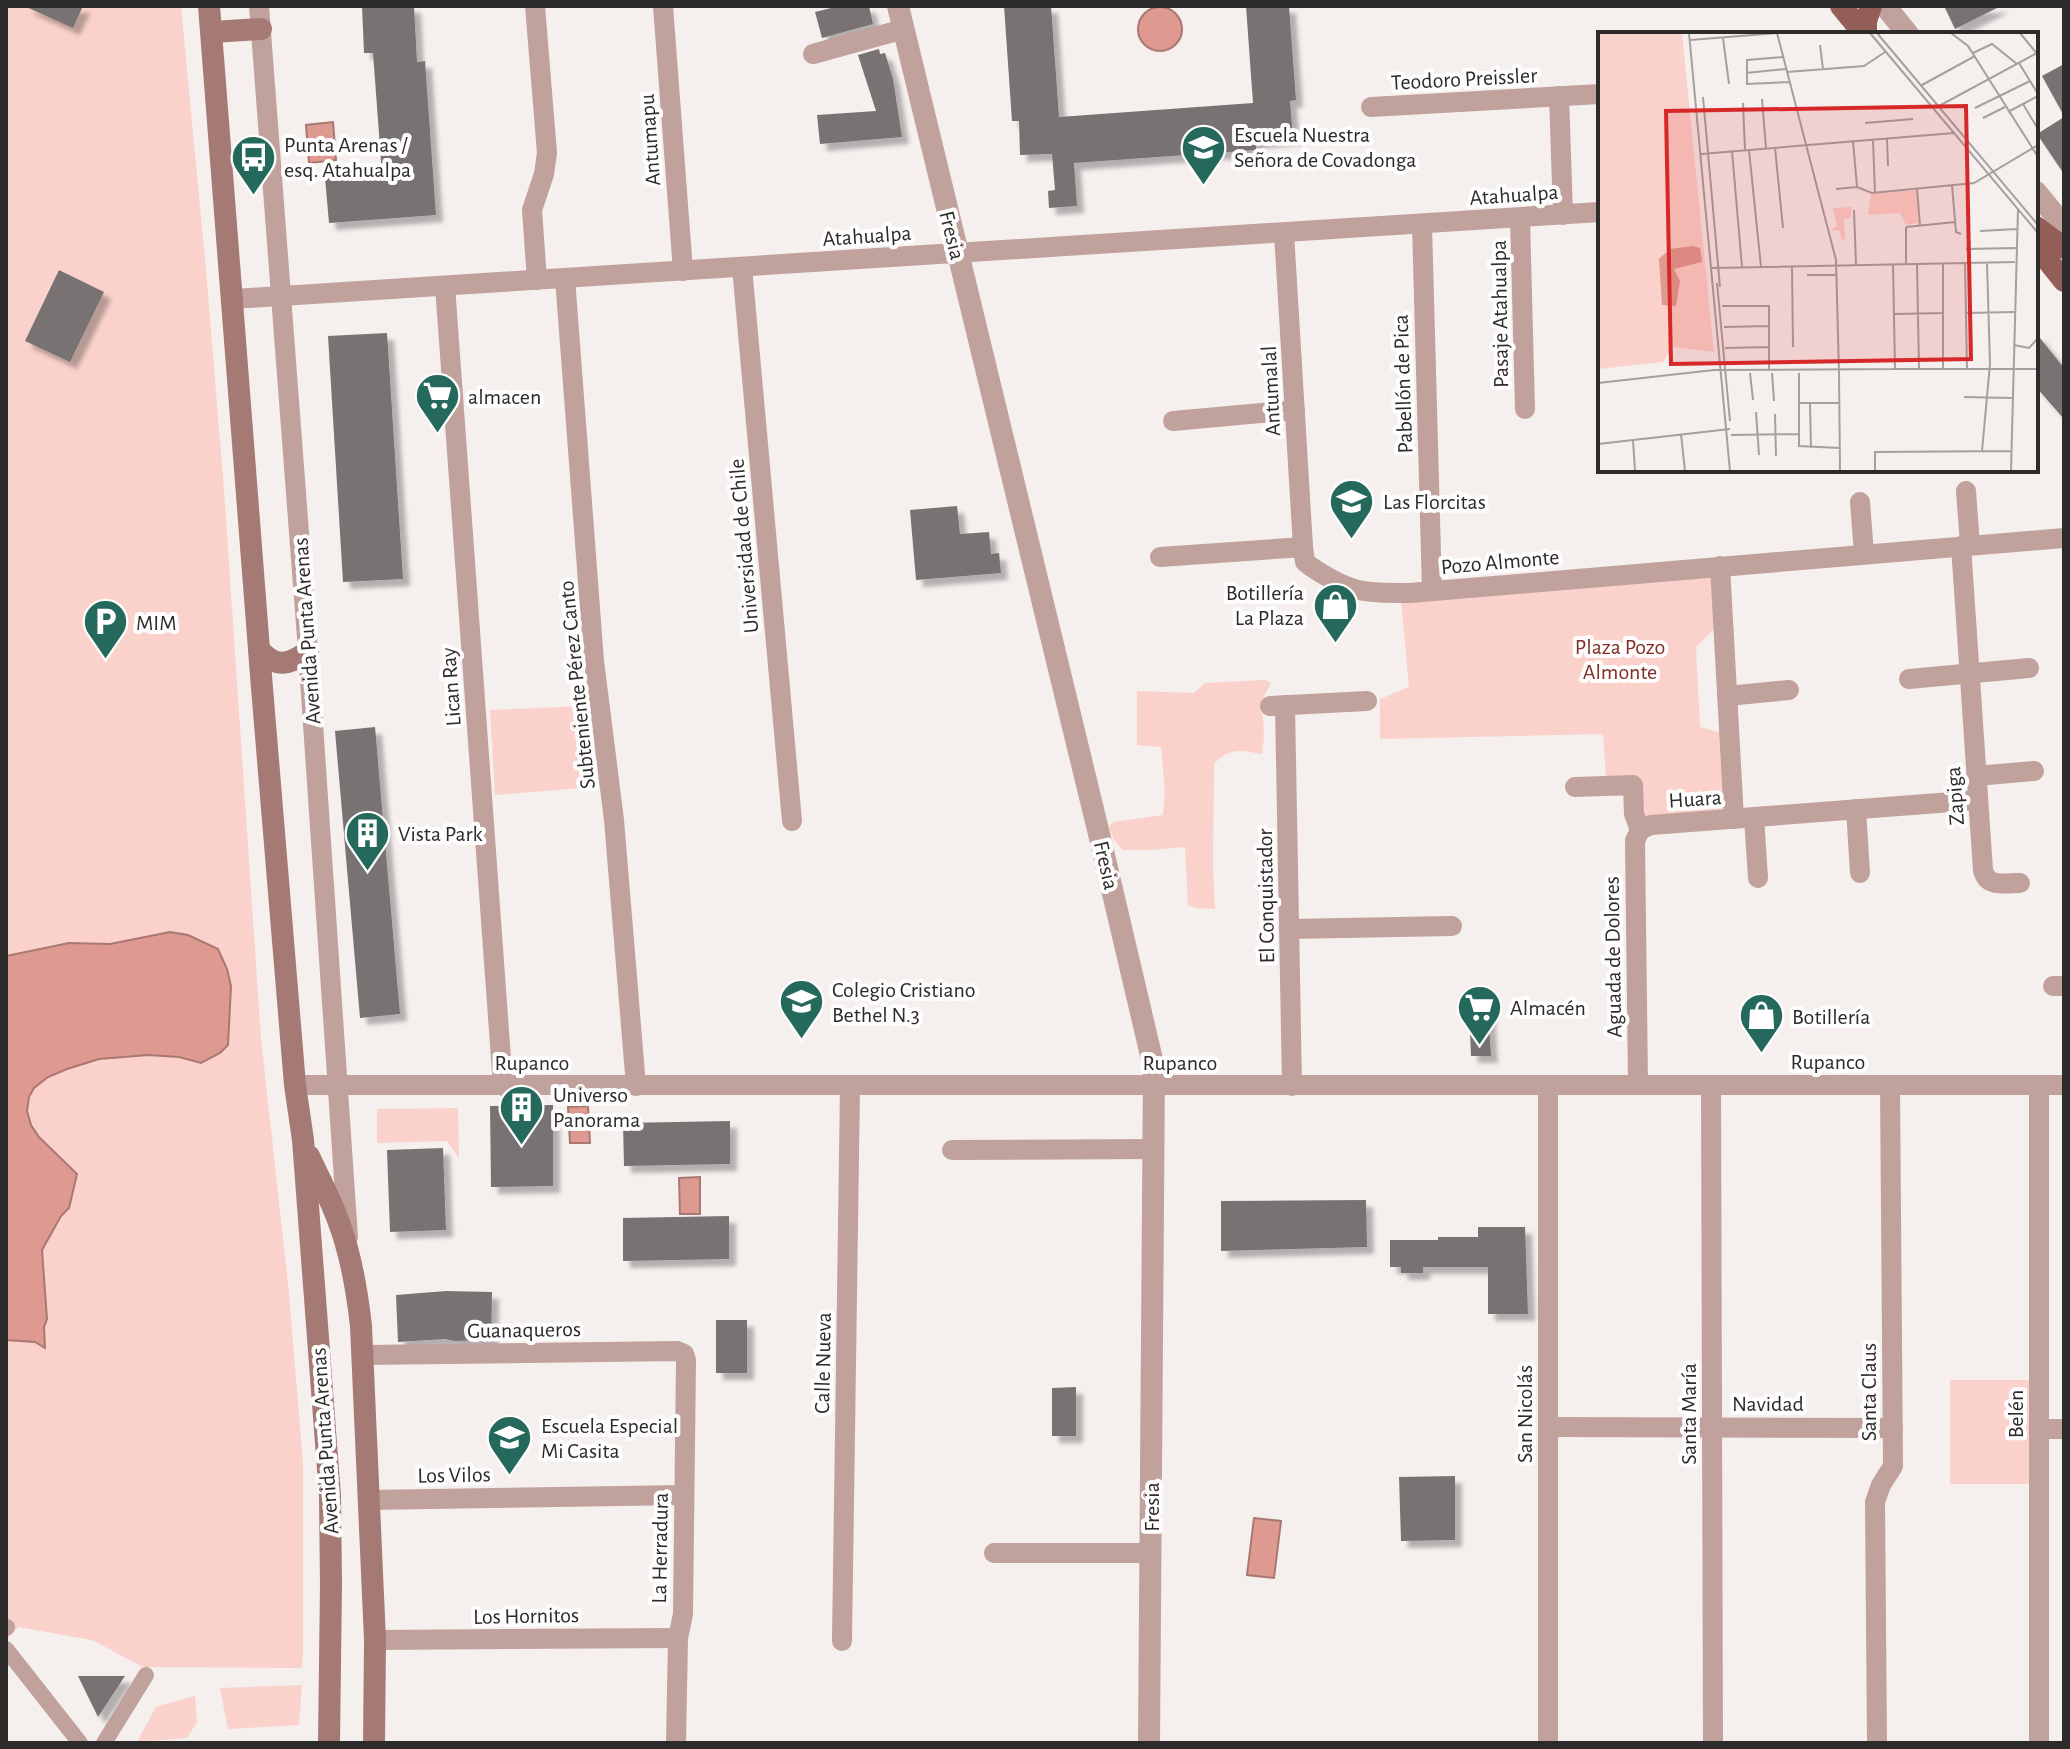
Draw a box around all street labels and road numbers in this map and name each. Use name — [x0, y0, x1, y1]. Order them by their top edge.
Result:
street label: Teodoro Preissler — [1390, 64, 1538, 94]
street label: Antumapu — [636, 93, 664, 187]
street label: Atahualpa — [1469, 181, 1559, 209]
street label: Fresia — [935, 209, 969, 262]
street label: Atahualpa — [822, 222, 912, 250]
street label: Pasaje Atahualpa — [1488, 240, 1512, 388]
street label: Pabellón de Pica — [1390, 314, 1416, 454]
street label: Antumalal — [1258, 345, 1284, 437]
street label: Universidad de Chile — [725, 458, 763, 634]
street label: Avenida Punta Arenas — [290, 537, 324, 725]
street label: Pozo Almonte — [1440, 546, 1560, 578]
street label: Subteniente Pérez Canto — [555, 580, 599, 790]
street label: Lican Ray — [437, 646, 465, 727]
street label: Zapiga — [1942, 766, 1968, 826]
street label: Huara — [1668, 786, 1722, 812]
street label: El Conquistador — [1254, 828, 1278, 964]
street label: Fresia — [1090, 839, 1122, 892]
street label: Aguada de Dolores — [1601, 876, 1625, 1038]
street label: Rupanco — [1791, 1051, 1865, 1073]
street label: Rupanco — [495, 1052, 569, 1074]
street label: Rupanco — [1143, 1052, 1217, 1074]
street label: Calle Nueva — [811, 1312, 835, 1414]
street label: Guanaqueros — [467, 1318, 581, 1342]
street label: Santa Claus — [1858, 1343, 1880, 1441]
street label: Avenida Punta Arenas — [308, 1347, 342, 1535]
street label: Santa María — [1678, 1363, 1700, 1465]
street label: San Nicolás — [1514, 1365, 1536, 1463]
street label: Belén — [2005, 1390, 2027, 1438]
street label: Navidad — [1732, 1393, 1804, 1415]
street label: Los Vilos — [417, 1463, 491, 1487]
street label: Fresia — [1141, 1482, 1163, 1532]
street label: La Herradura — [648, 1492, 672, 1604]
street label: Los Hornitos — [473, 1604, 579, 1628]

